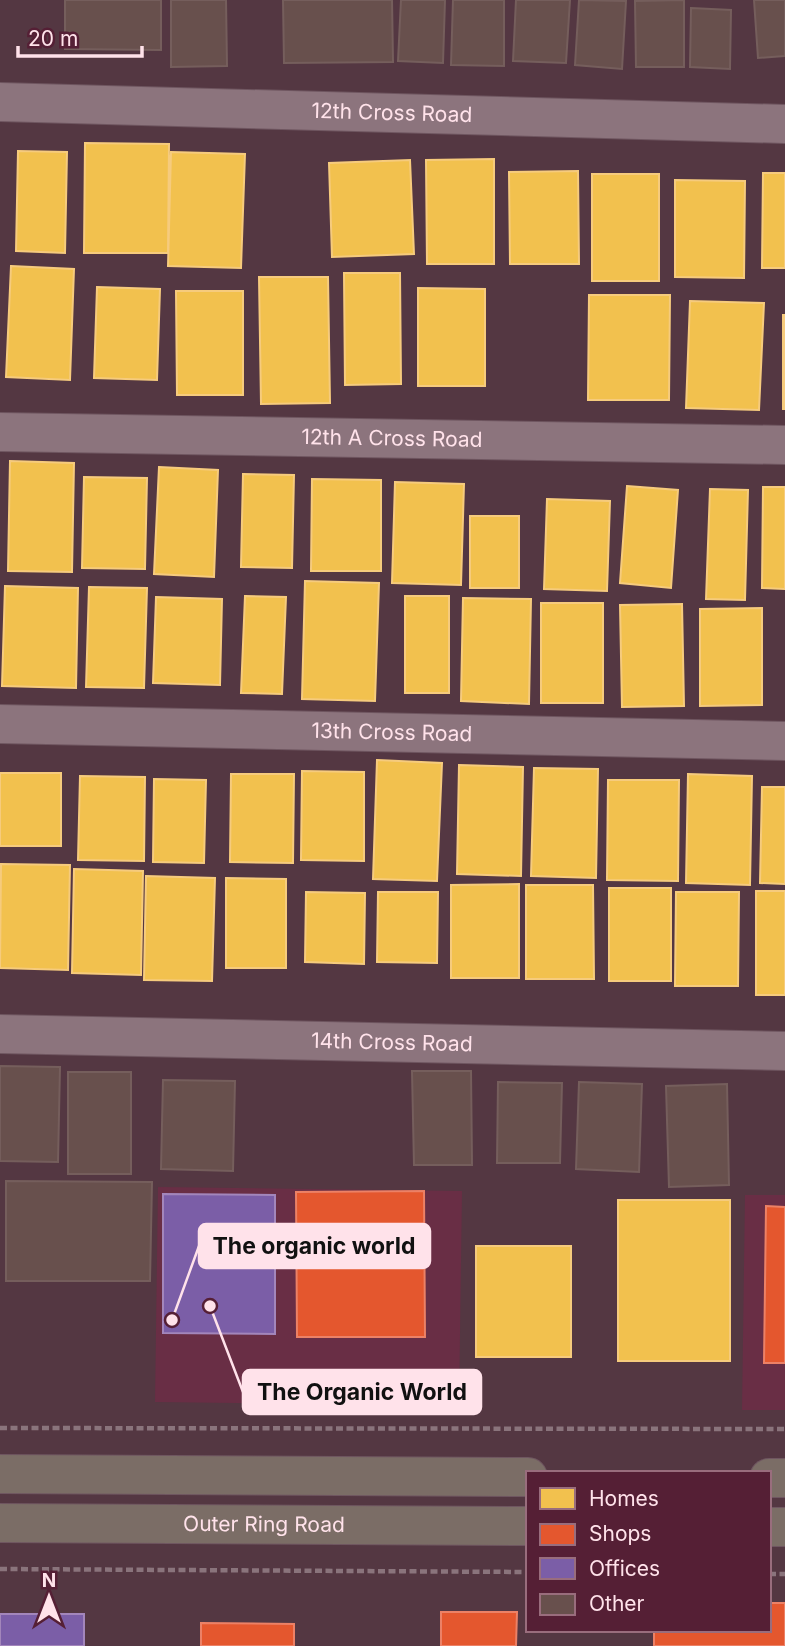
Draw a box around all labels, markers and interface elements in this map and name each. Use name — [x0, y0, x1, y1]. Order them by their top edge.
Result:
scale bar — [18, 14, 142, 58]
text: 20 m — [28, 26, 78, 51]
street label: 12th Cross Road — [311, 98, 473, 127]
street label: 12th A Cross Road — [301, 424, 483, 452]
street label: 13th Cross Road — [311, 718, 473, 746]
street label: 14th Cross Road — [311, 1028, 473, 1056]
callout: The organic world — [199, 1224, 430, 1268]
text: The organic world — [213, 1232, 415, 1260]
callout: The Organic World — [243, 1370, 481, 1414]
text: The Organic World — [257, 1378, 467, 1406]
legend — [526, 1471, 771, 1632]
text: Homes — [589, 1486, 659, 1511]
street label: Outer Ring Road — [183, 1511, 345, 1537]
text: Shops — [589, 1521, 651, 1546]
text: Offices — [589, 1556, 660, 1581]
north arrow — [14, 1562, 84, 1632]
text: N — [42, 1569, 56, 1592]
text: Other — [589, 1591, 645, 1616]

